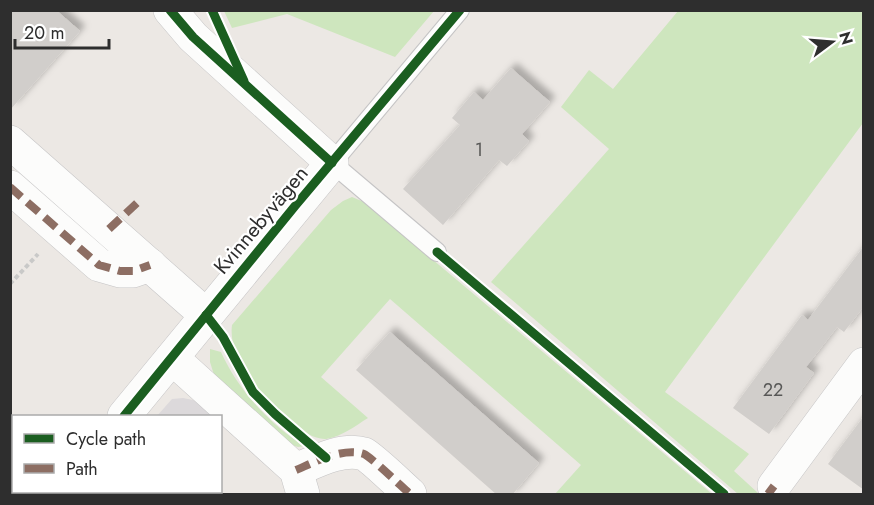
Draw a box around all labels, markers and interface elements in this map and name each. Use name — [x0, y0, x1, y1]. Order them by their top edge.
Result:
scale bar — [15, 12, 110, 50]
north arrow — [802, 12, 862, 72]
text: 20 m — [24, 20, 64, 46]
text: N — [833, 29, 859, 47]
house number: 1 — [475, 137, 483, 163]
street label: Kvinnebyvägen — [207, 159, 315, 281]
house number: 22 — [763, 377, 783, 403]
legend — [12, 415, 222, 493]
text: Cycle path — [66, 426, 146, 452]
text: Path — [66, 456, 98, 482]

